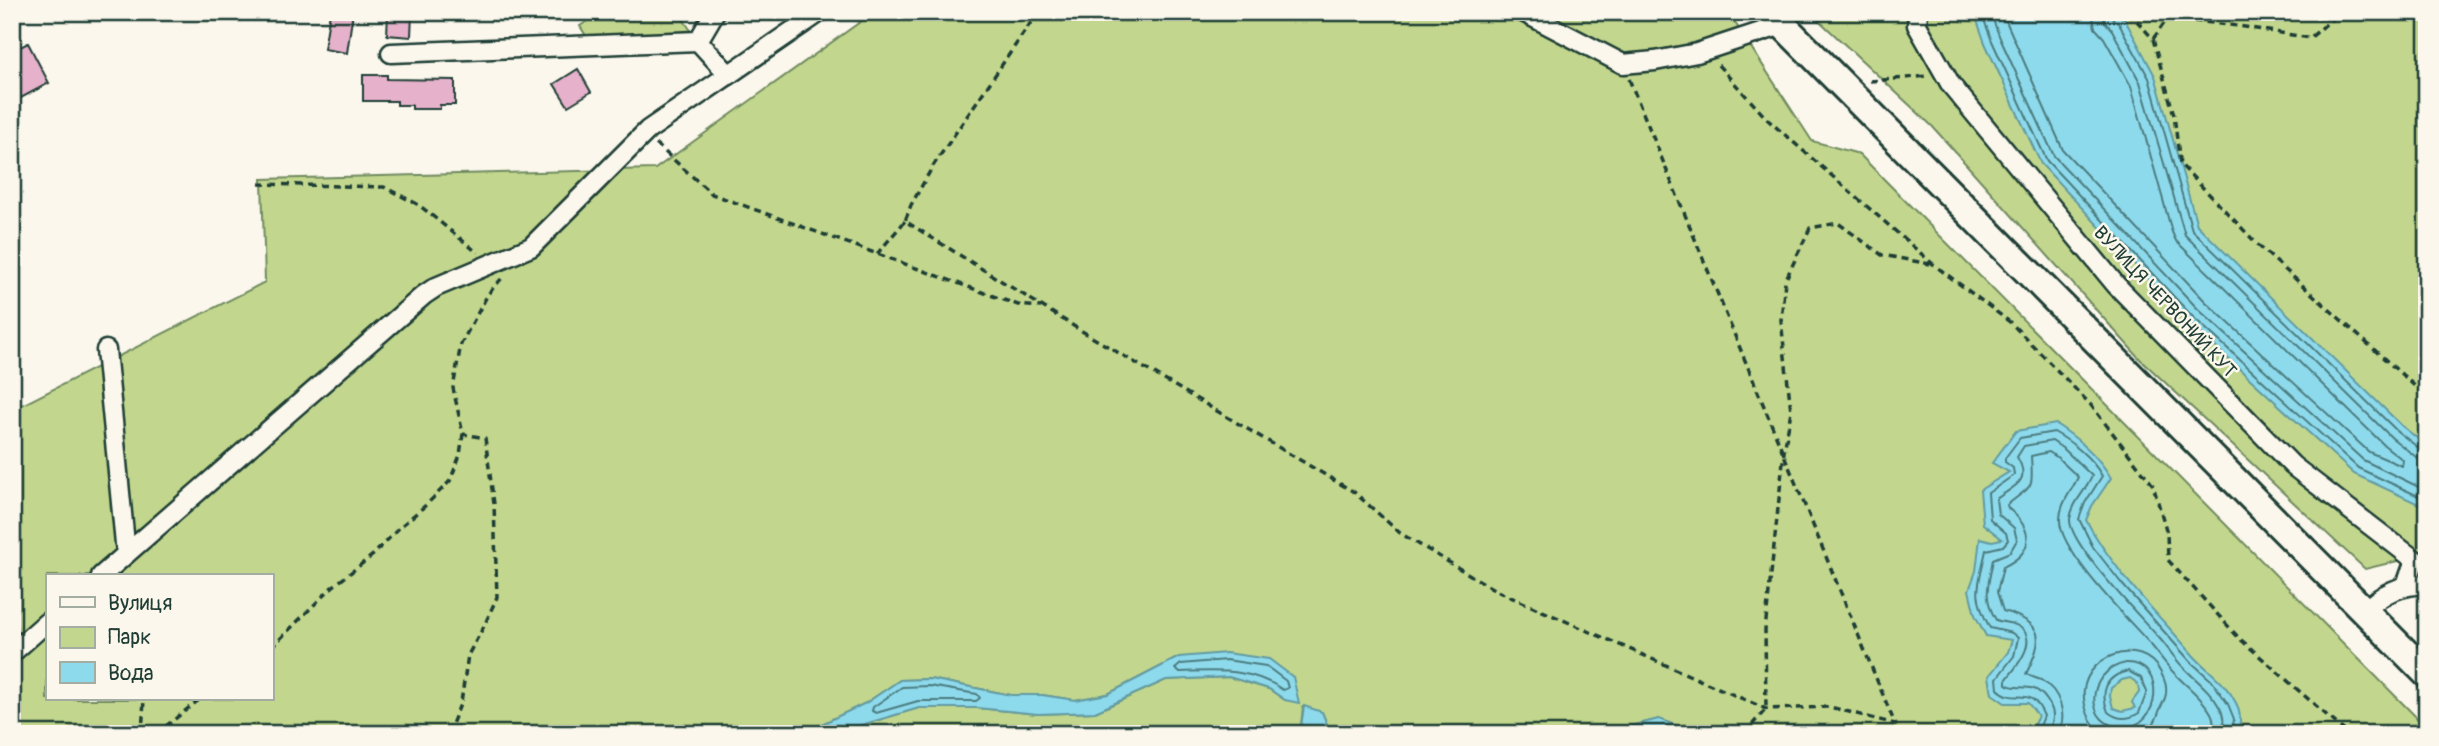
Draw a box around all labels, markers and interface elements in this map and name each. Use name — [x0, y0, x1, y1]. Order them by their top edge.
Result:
street label: ВУЛИЦЯ ЧЕРВОНИЙ КУТ — [2088, 221, 2242, 383]
legend — [46, 574, 273, 700]
text: Вулиця — [108, 590, 172, 617]
text: Парк — [108, 624, 151, 651]
text: Вода — [108, 660, 154, 687]

